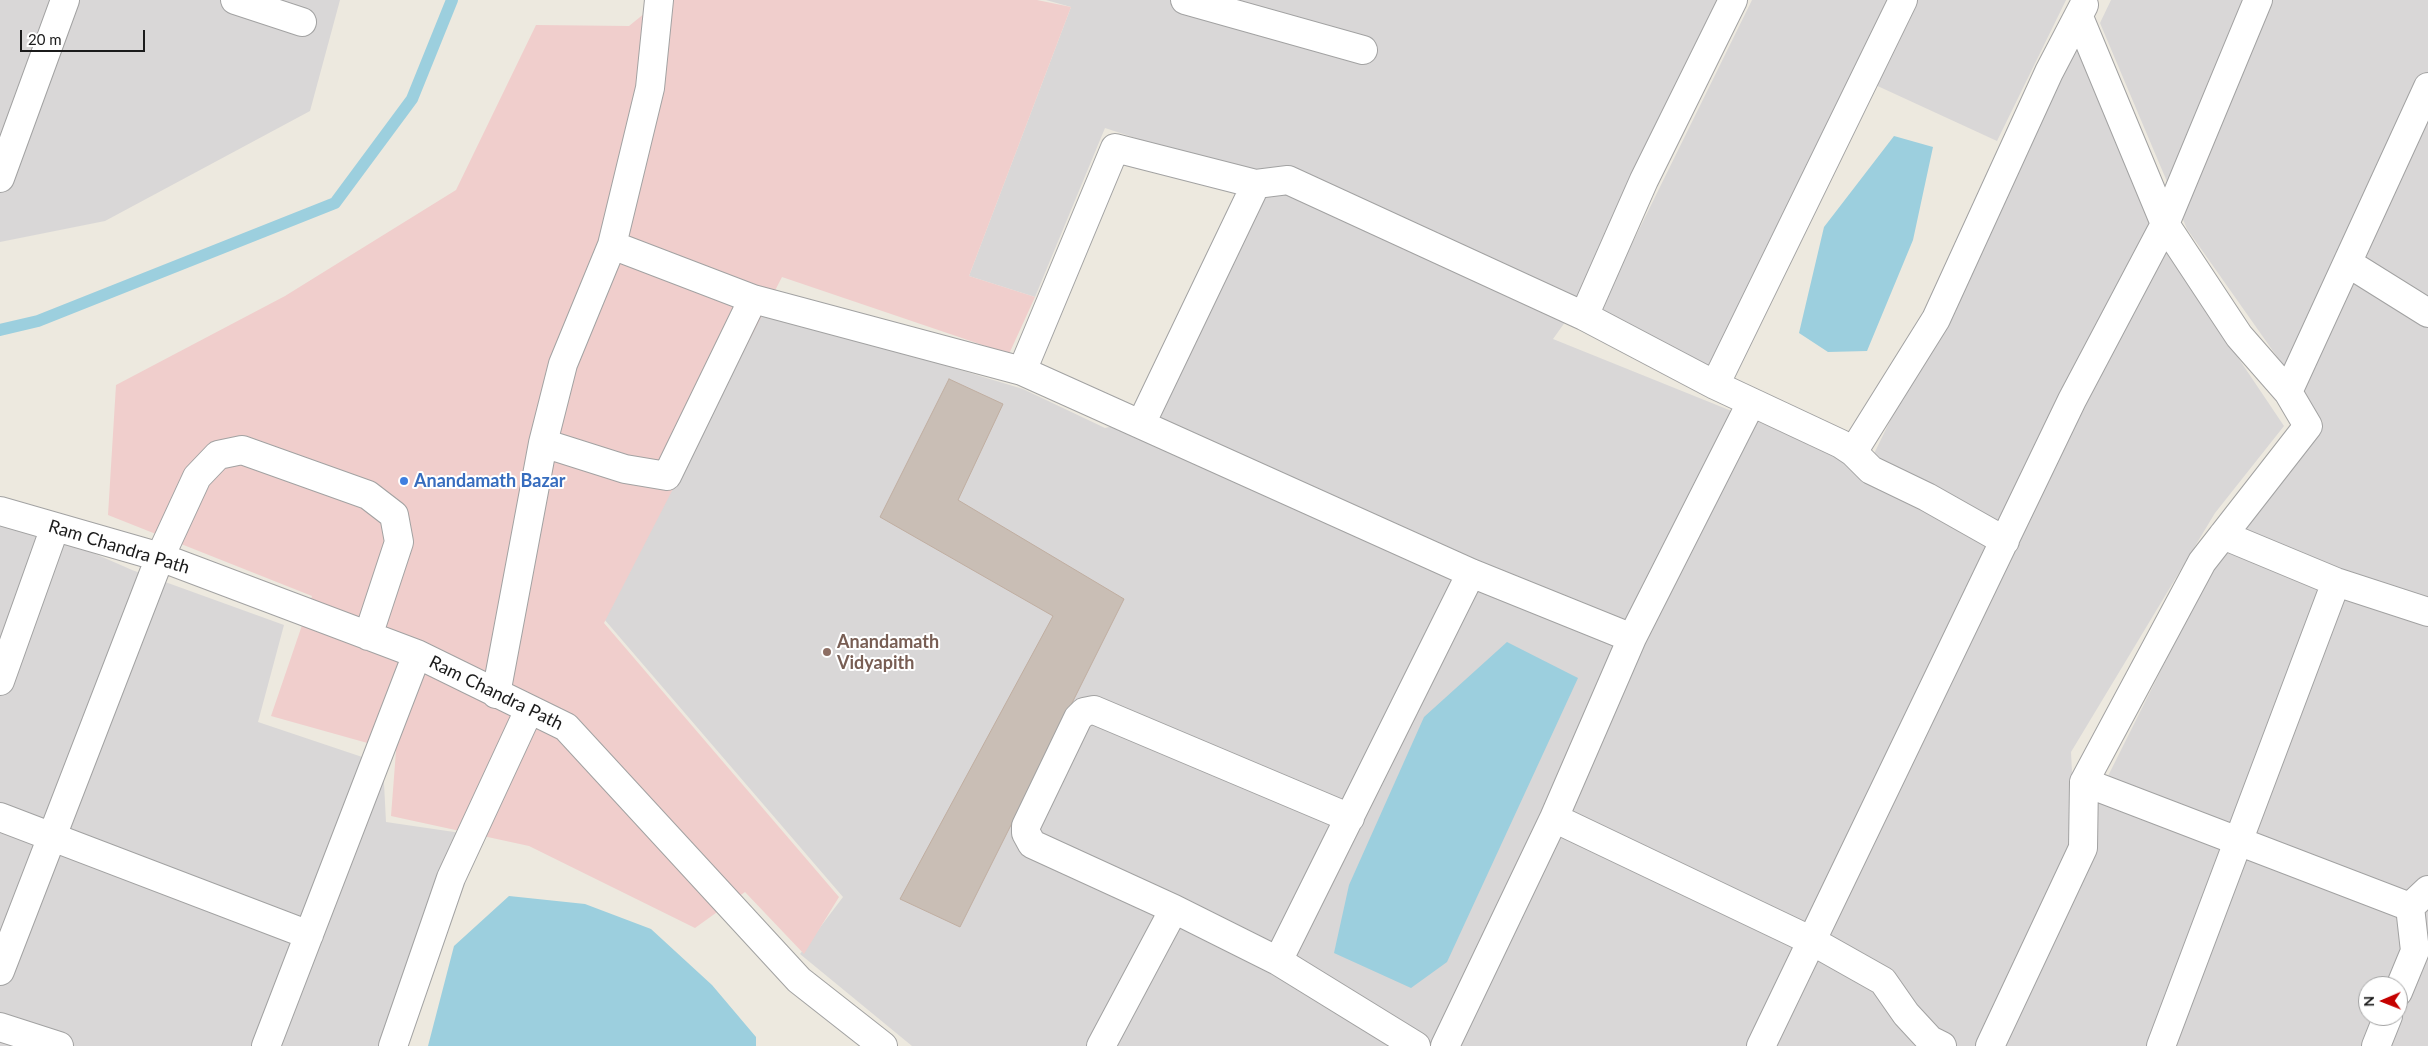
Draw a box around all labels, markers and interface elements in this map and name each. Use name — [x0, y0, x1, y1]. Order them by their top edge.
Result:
scale bar — [22, 20, 148, 52]
text: 20 m — [28, 30, 62, 48]
place label: Anandamath Bazar — [414, 470, 566, 492]
marker: Anandamath Bazar — [398, 475, 410, 487]
street label: Ram Chandra Path — [46, 515, 192, 579]
place label: Anandamath Vidyapith — [837, 631, 939, 674]
marker: Anandamath Vidyapith — [821, 646, 833, 658]
street label: Ram Chandra Path — [425, 651, 567, 735]
north arrow — [2358, 976, 2408, 1026]
text: N — [2360, 996, 2377, 1007]

